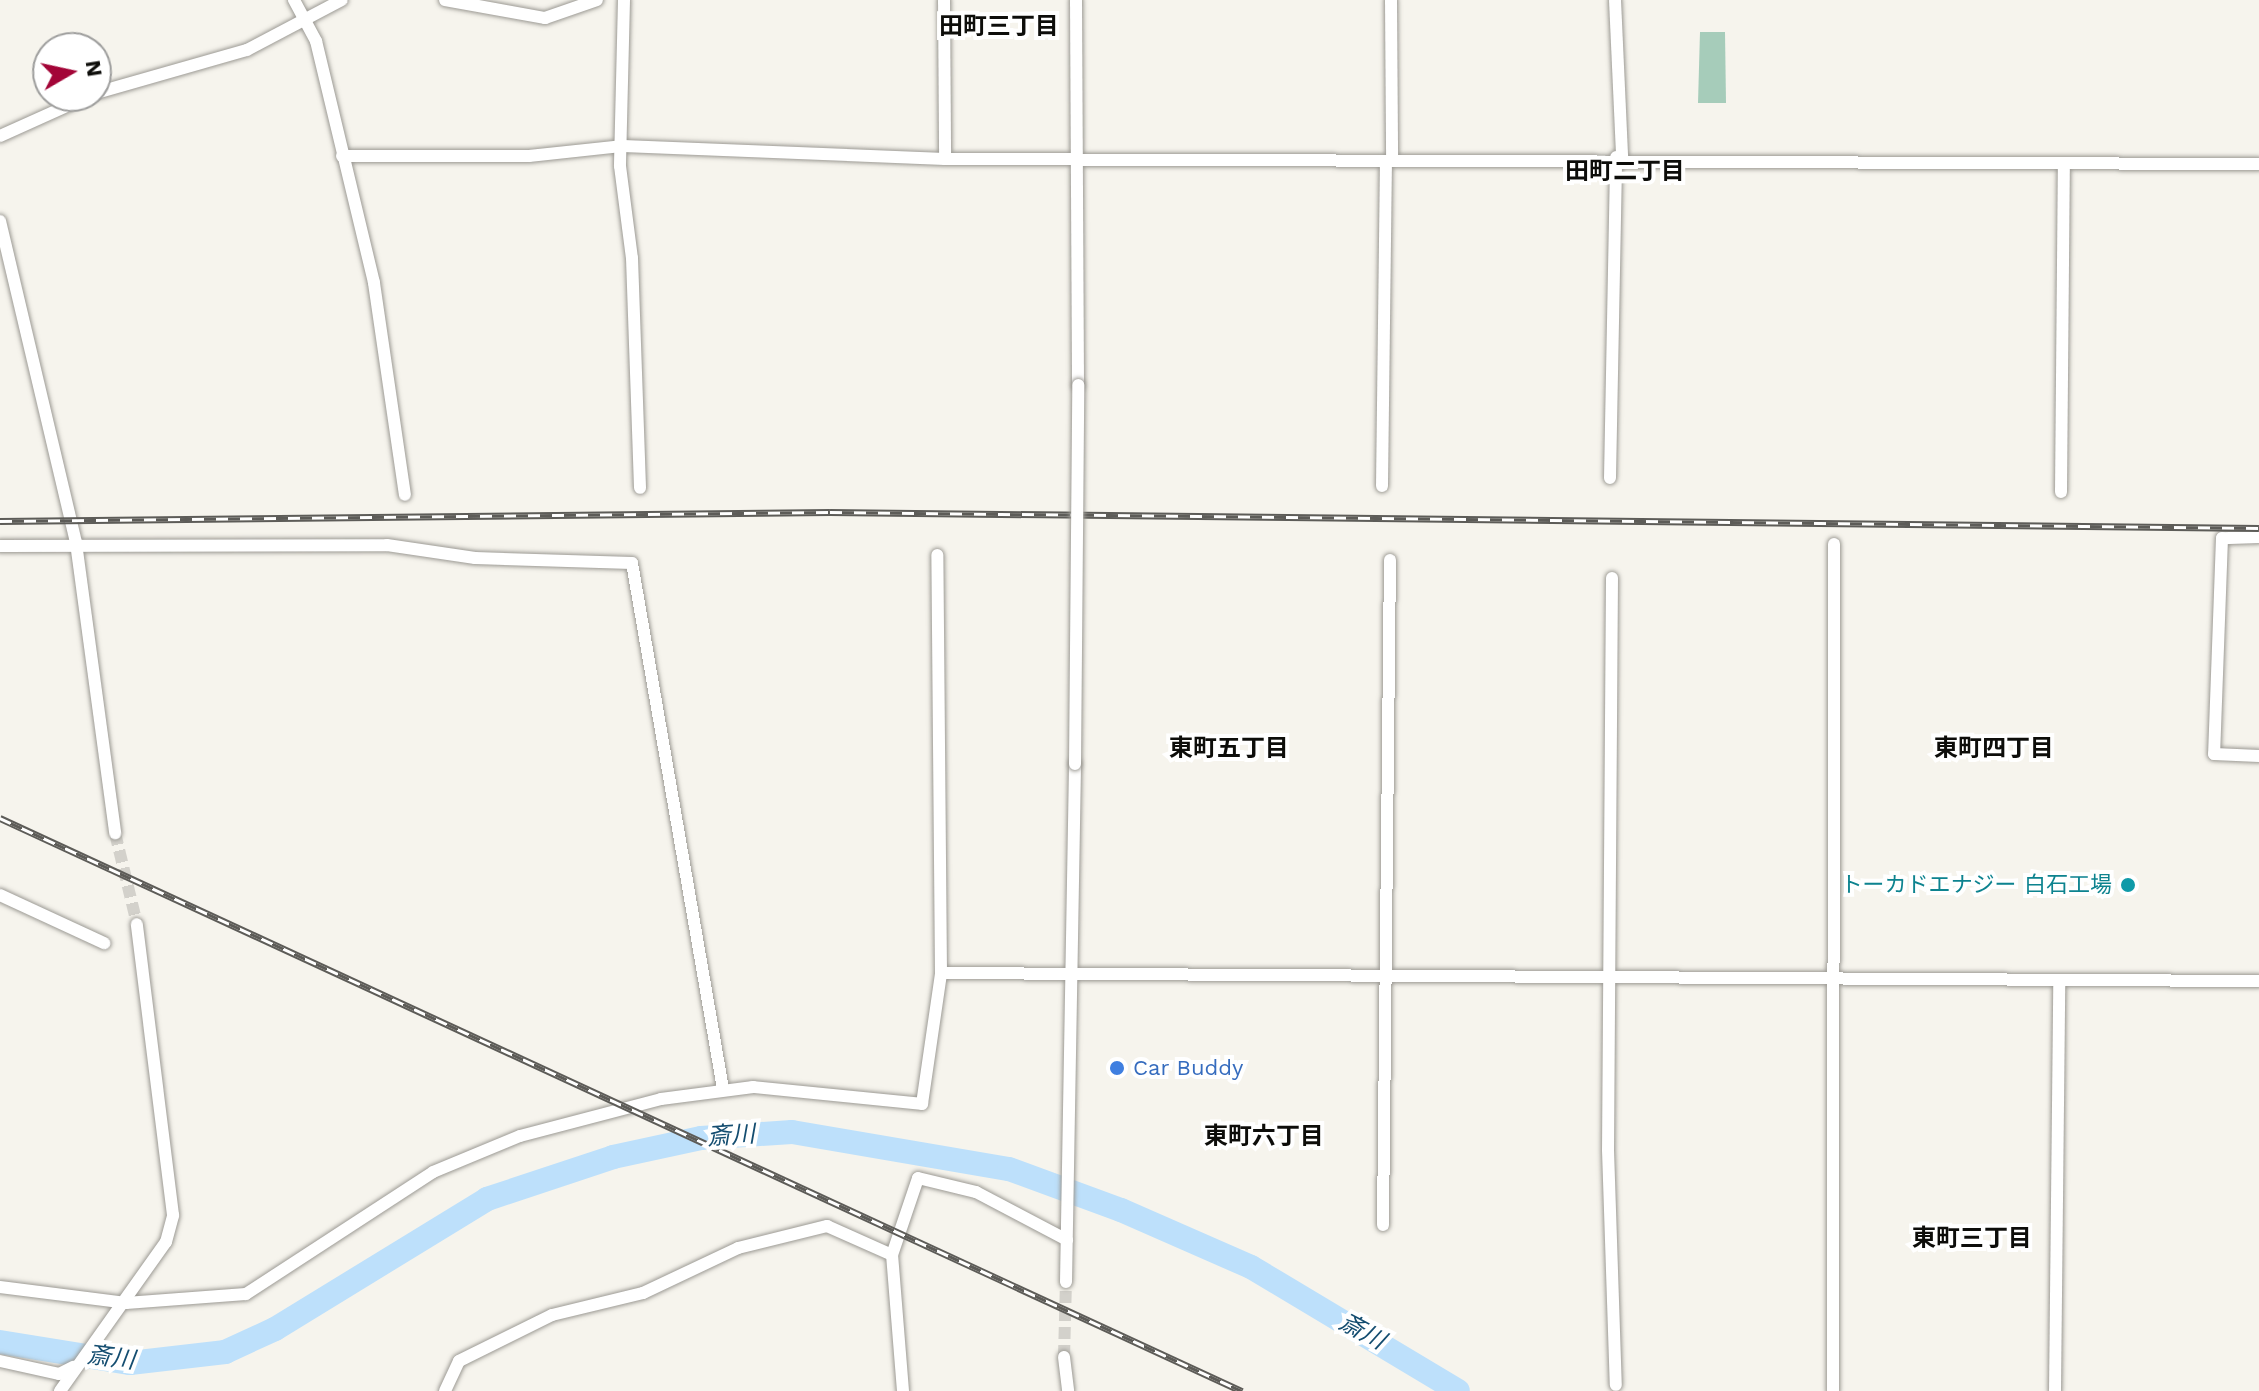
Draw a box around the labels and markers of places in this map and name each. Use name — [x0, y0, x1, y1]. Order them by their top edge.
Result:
place label: トーカドエナジー 白石工場 — [1840, 872, 2112, 898]
marker: トーカドエナジー 白石工場 — [2119, 876, 2137, 894]
place label: Car Buddy — [1133, 1055, 1244, 1081]
marker: Car Buddy — [1108, 1059, 1126, 1077]

